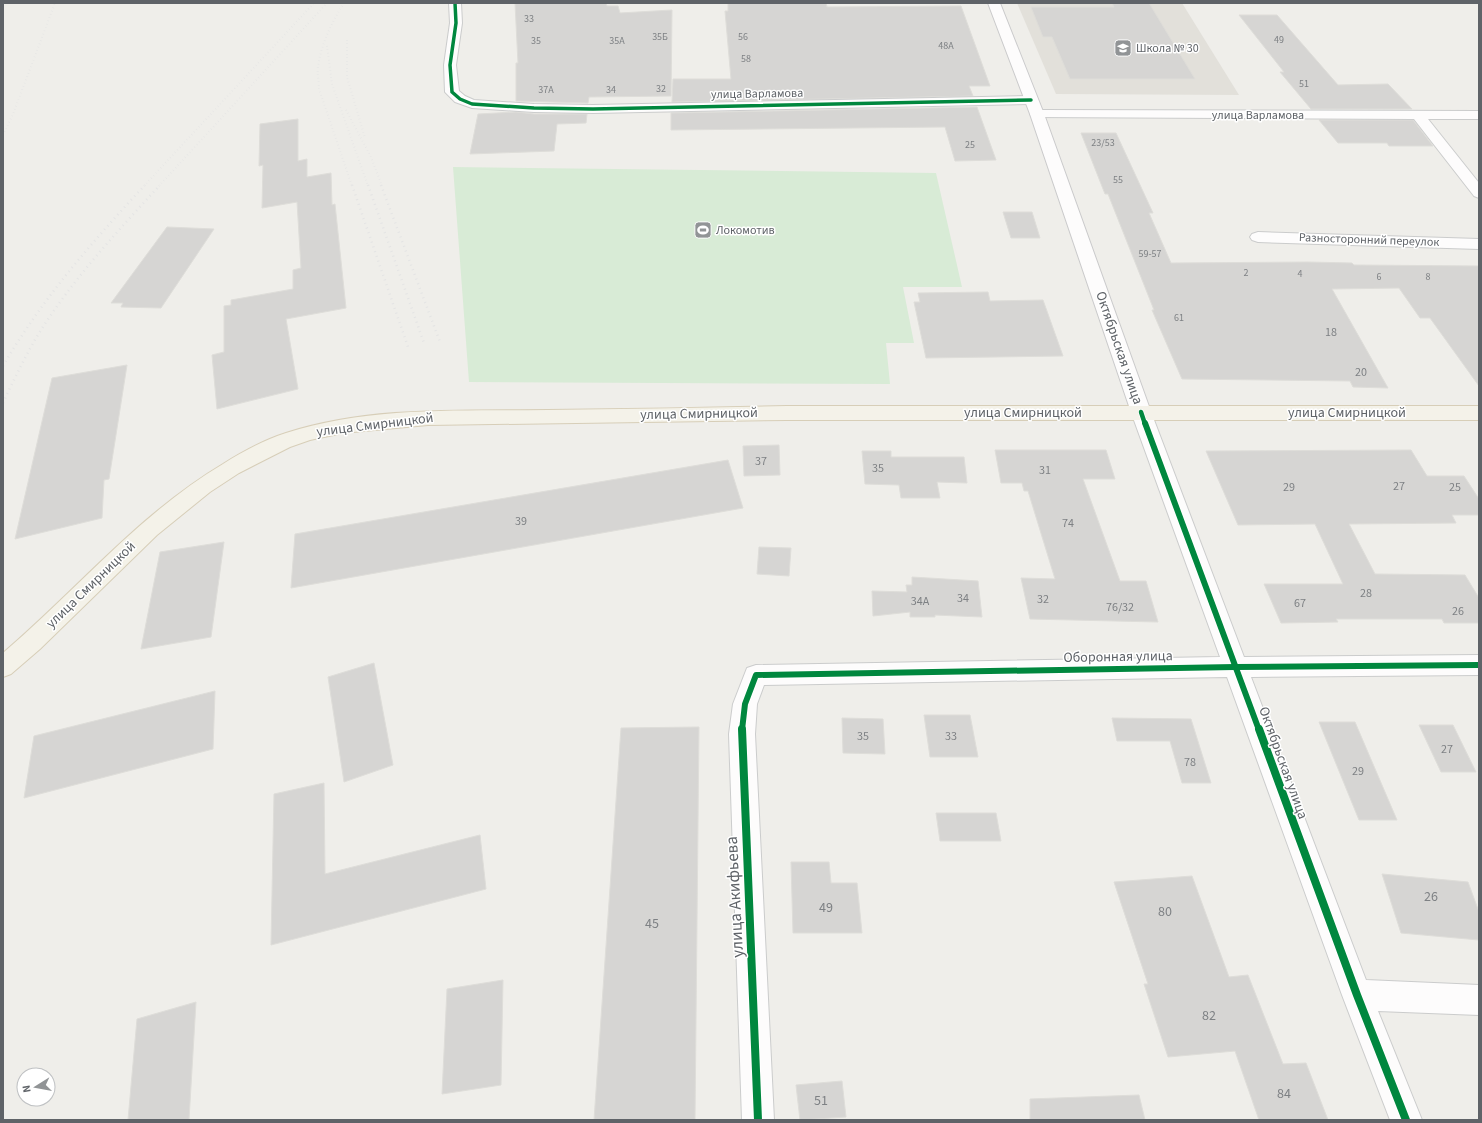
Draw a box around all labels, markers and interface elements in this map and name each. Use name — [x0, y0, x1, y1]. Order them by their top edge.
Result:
house number: 33 — [524, 12, 534, 26]
house number: 35Б — [652, 30, 668, 44]
house number: 56 — [738, 30, 748, 44]
house number: 49 — [1274, 33, 1284, 47]
house number: 35 — [531, 34, 541, 48]
house number: 35А — [609, 34, 625, 48]
school or university icon: Школа № 30 — [1113, 38, 1133, 58]
house number: 48А — [938, 39, 954, 53]
place label: Школа № 30 — [1136, 40, 1199, 57]
house number: 58 — [741, 52, 751, 66]
house number: 51 — [1299, 77, 1309, 91]
house number: 32 — [656, 82, 666, 96]
house number: 37А — [538, 83, 554, 97]
house number: 34 — [606, 83, 616, 97]
street label: улица Варламова — [711, 85, 803, 103]
street label: улица Варламова — [1212, 107, 1304, 124]
house number: 23/53 — [1091, 136, 1115, 150]
house number: 25 — [965, 138, 975, 152]
house number: 55 — [1113, 173, 1123, 187]
sports icon: Локомотив — [693, 220, 713, 240]
place label: Локомотив — [716, 222, 775, 239]
street label: Разносторонний переулок — [1299, 229, 1440, 251]
house number: 59-57 — [1139, 247, 1162, 261]
house number: 2 — [1244, 266, 1249, 280]
house number: 4 — [1298, 267, 1303, 281]
house number: 6 — [1377, 270, 1382, 284]
house number: 8 — [1426, 270, 1431, 284]
street label: Октябрьская улица — [1090, 289, 1148, 407]
house number: 61 — [1174, 311, 1184, 325]
house number: 18 — [1325, 324, 1337, 341]
house number: 20 — [1355, 364, 1367, 381]
street label: улица Смирницкой — [640, 403, 758, 425]
street label: улица Смирницкой — [964, 403, 1082, 423]
street label: улица Смирницкой — [1288, 403, 1406, 423]
street label: улица Смирницкой — [315, 408, 435, 442]
house number: 37 — [755, 453, 767, 470]
house number: 35 — [872, 460, 884, 477]
house number: 31 — [1039, 462, 1051, 479]
house number: 27 — [1393, 478, 1405, 495]
house number: 29 — [1283, 479, 1295, 496]
house number: 25 — [1449, 479, 1461, 496]
house number: 39 — [515, 513, 527, 530]
house number: 74 — [1062, 515, 1074, 532]
street label: улица Смирницкой — [42, 537, 140, 633]
house number: 28 — [1360, 585, 1372, 602]
house number: 34 — [957, 590, 969, 607]
house number: 32 — [1037, 591, 1049, 608]
house number: 34А — [911, 593, 930, 610]
house number: 67 — [1294, 595, 1306, 612]
house number: 76/32 — [1106, 599, 1134, 616]
house number: 26 — [1452, 603, 1464, 620]
street label: Оборонная улица — [1063, 646, 1173, 668]
street label: Октябрьская улица — [1253, 704, 1313, 822]
house number: 35 — [857, 728, 869, 745]
house number: 33 — [945, 728, 957, 745]
house number: 27 — [1441, 741, 1453, 758]
house number: 78 — [1184, 754, 1196, 771]
house number: 29 — [1352, 763, 1364, 780]
street label: улица Акифьева — [720, 836, 750, 958]
house number: 26 — [1424, 887, 1438, 907]
house number: 49 — [819, 898, 833, 918]
house number: 80 — [1158, 902, 1172, 922]
house number: 45 — [645, 914, 659, 934]
house number: 82 — [1202, 1006, 1216, 1026]
north arrow — [16, 1067, 56, 1107]
text: N — [19, 1084, 35, 1094]
house number: 84 — [1277, 1084, 1291, 1104]
house number: 51 — [814, 1091, 828, 1111]

